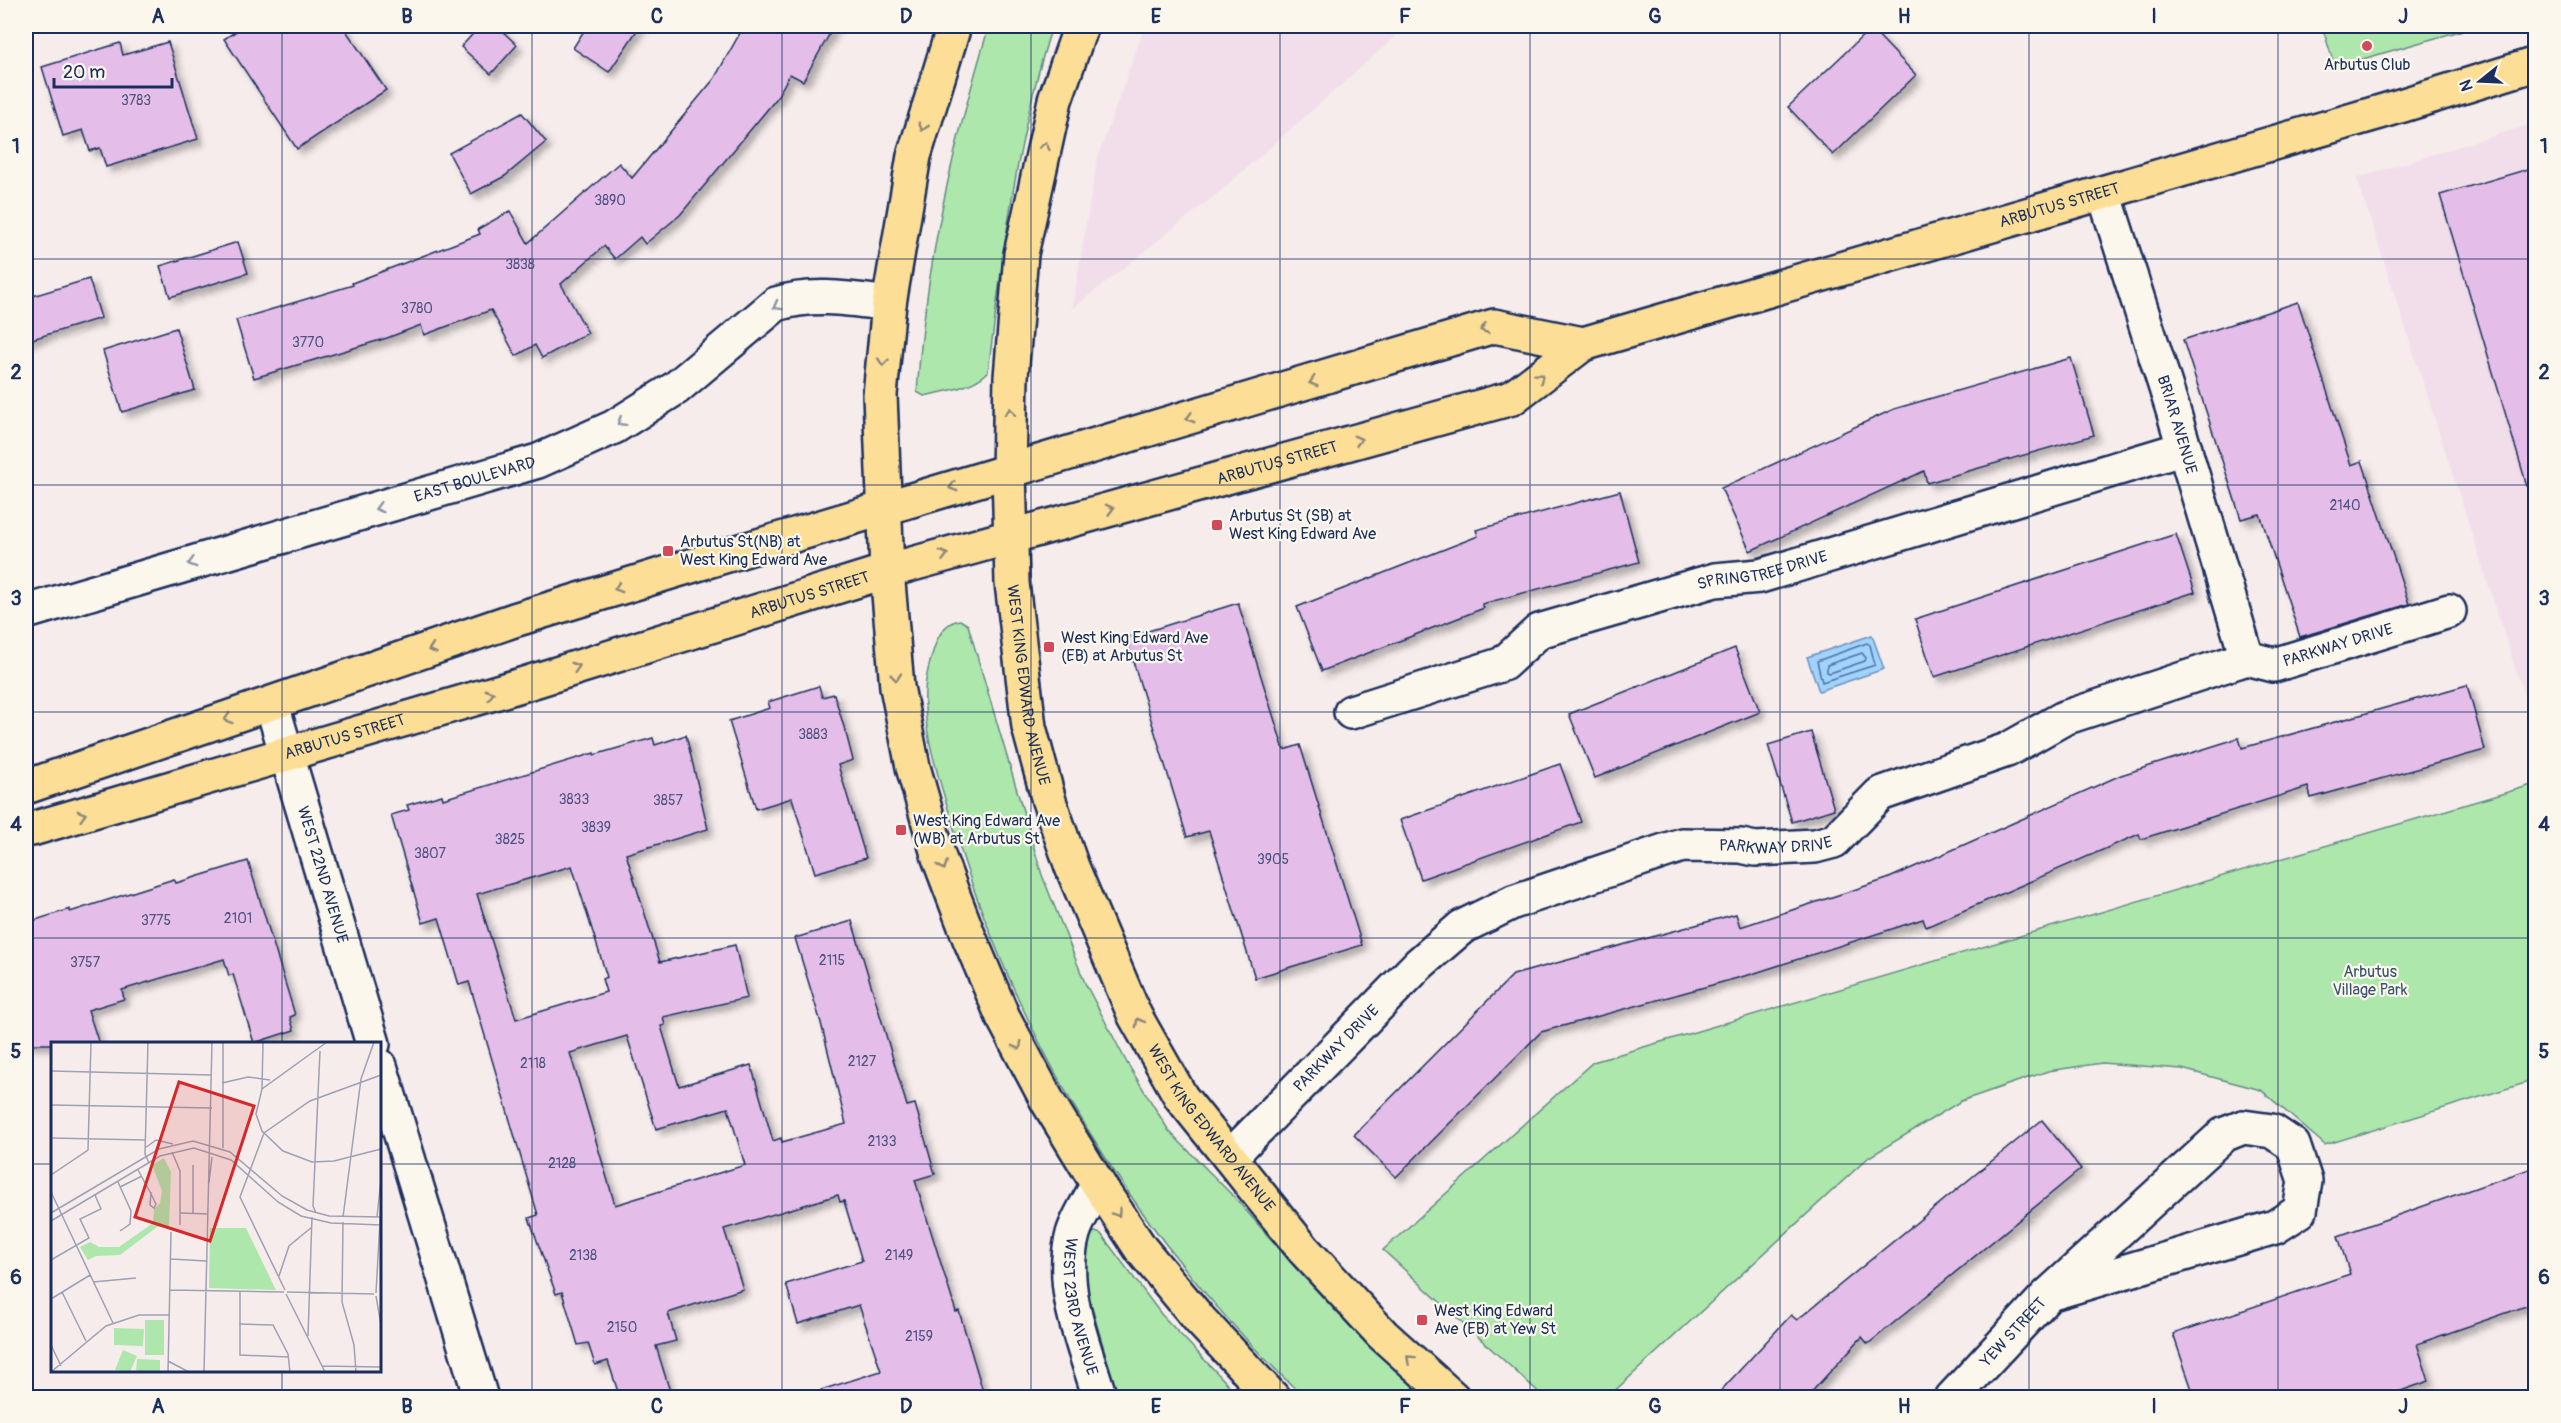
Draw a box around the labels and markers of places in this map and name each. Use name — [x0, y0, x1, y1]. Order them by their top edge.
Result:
marker: Arbutus Club — [2360, 39, 2374, 53]
place label: Arbutus Club — [2324, 55, 2410, 75]
place label: Arbutus St (SB) at West King Edward Ave — [1229, 506, 1376, 544]
marker: Arbutus St (SB) at West King Edward Ave — [1210, 518, 1224, 532]
place label: Arbutus St(NB) at West King Edward Ave — [680, 532, 827, 570]
marker: Arbutus St(NB) at West King Edward Ave — [661, 544, 675, 558]
place label: West King Edward Ave (EB) at Arbutus St — [1061, 628, 1208, 666]
marker: West King Edward Ave (EB) at Arbutus St — [1042, 640, 1056, 654]
place label: West King Edward Ave (WB) at Arbutus St — [913, 811, 1060, 849]
marker: West King Edward Ave (WB) at Arbutus St — [894, 823, 908, 837]
place label: West King Edward Ave (EB) at Yew St — [1434, 1301, 1556, 1339]
marker: West King Edward Ave (EB) at Yew St — [1415, 1313, 1429, 1327]

